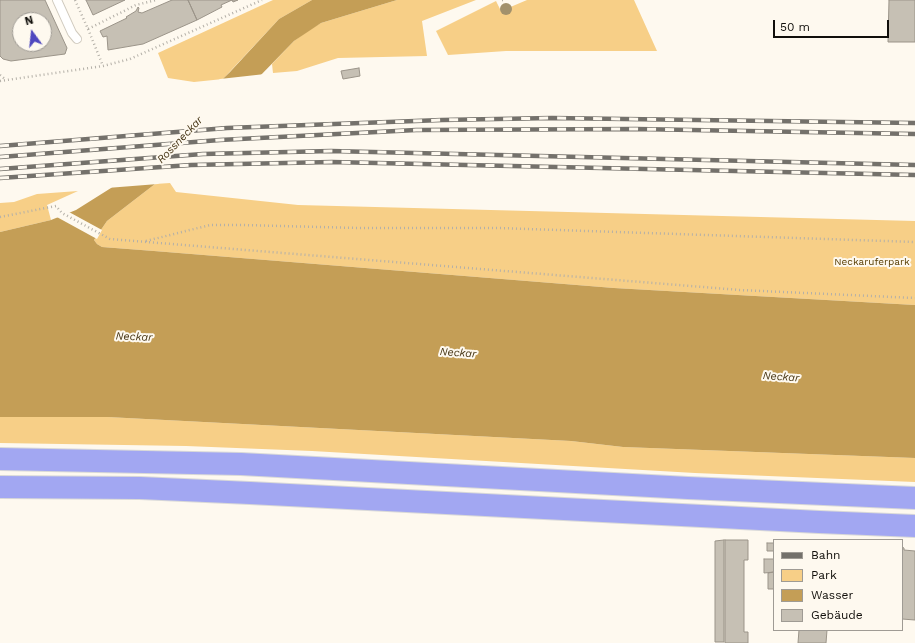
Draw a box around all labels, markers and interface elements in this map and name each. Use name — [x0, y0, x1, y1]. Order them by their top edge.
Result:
north arrow — [12, 12, 52, 52]
scale bar — [775, 12, 891, 38]
text: N — [23, 14, 35, 28]
text: 50 m — [780, 20, 810, 34]
water label: Rossneckar — [154, 114, 206, 166]
park label: Neckaruferpark — [834, 256, 910, 268]
water label: Neckar — [115, 330, 153, 344]
water label: Neckar — [439, 345, 477, 361]
water label: Neckar — [762, 369, 800, 385]
legend — [773, 539, 903, 631]
text: Bahn — [811, 548, 840, 562]
text: Park — [811, 568, 837, 582]
text: Wasser — [811, 588, 853, 602]
text: Gebäude — [811, 608, 863, 622]

